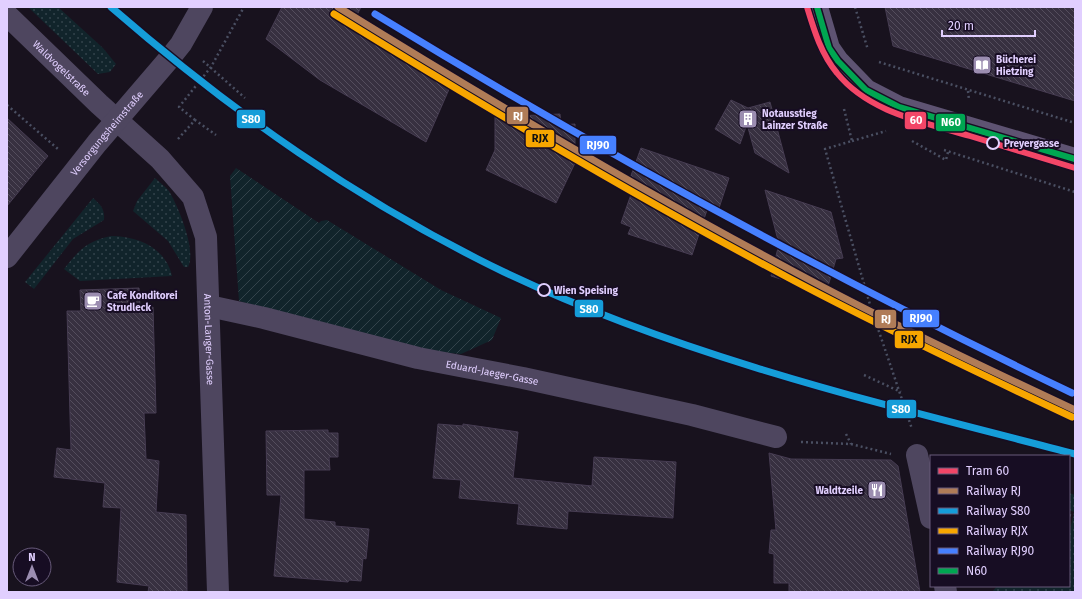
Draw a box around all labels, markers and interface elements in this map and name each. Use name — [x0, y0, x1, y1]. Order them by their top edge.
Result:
scale bar — [942, 12, 1035, 38]
text: 20 m — [948, 19, 974, 33]
street label: Waldvogelstraße — [30, 38, 92, 99]
library icon: Bücherei Hietzing — [971, 54, 993, 76]
place label: Bücherei Hietzing — [996, 54, 1036, 78]
street label: Versorgungsheimstraße — [69, 89, 146, 178]
line badge: RJ — [506, 106, 529, 125]
building icon: Notausstieg Lainzer Straße — [737, 108, 759, 130]
place label: Notausstieg Lainzer Straße — [762, 108, 828, 132]
line badge: S80 — [236, 109, 266, 129]
text: RJ — [513, 110, 523, 123]
line badge: 60 — [904, 111, 927, 130]
text: S80 — [241, 113, 261, 126]
line badge: N60 — [935, 113, 966, 132]
text: 60 — [910, 114, 923, 127]
text: N60 — [941, 116, 962, 129]
line badge: RJX — [525, 129, 555, 148]
text: RJX — [532, 132, 549, 145]
line badge: RJ90 — [579, 135, 617, 155]
marker: Preyergasse — [986, 136, 1000, 150]
place label: Preyergasse — [1004, 138, 1060, 150]
text: RJ90 — [587, 139, 610, 152]
marker: Wien Speising — [537, 283, 551, 297]
place label: Wien Speising — [554, 285, 618, 297]
cafe icon: Cafe Konditorei Strudleck — [82, 290, 104, 312]
place label: Cafe Konditorei Strudleck — [107, 290, 178, 314]
street label: Anton-Langer-Gasse — [201, 294, 216, 385]
line badge: S80 — [574, 299, 604, 318]
text: S80 — [579, 303, 599, 316]
line badge: RJ — [874, 309, 897, 329]
line badge: RJ90 — [902, 309, 940, 328]
text: RJ90 — [910, 312, 933, 325]
text: RJ — [881, 313, 891, 326]
line badge: RJX — [894, 330, 924, 349]
text: RJX — [901, 333, 918, 346]
street label: Eduard-Jaeger-Gasse — [445, 358, 540, 388]
line badge: S80 — [886, 399, 917, 419]
text: S80 — [891, 403, 911, 416]
legend — [930, 455, 1070, 587]
text: Tram 60 — [966, 464, 1009, 478]
restaurant icon: Waldtzeile — [866, 479, 888, 501]
text: Railway RJ — [966, 484, 1021, 498]
place label: Waldtzeile — [815, 485, 863, 497]
text: Railway S80 — [966, 504, 1031, 518]
text: Railway RJX — [966, 524, 1028, 538]
text: Railway RJ90 — [966, 544, 1035, 558]
north arrow — [12, 547, 52, 587]
text: N — [28, 551, 36, 564]
text: N60 — [966, 564, 988, 578]

